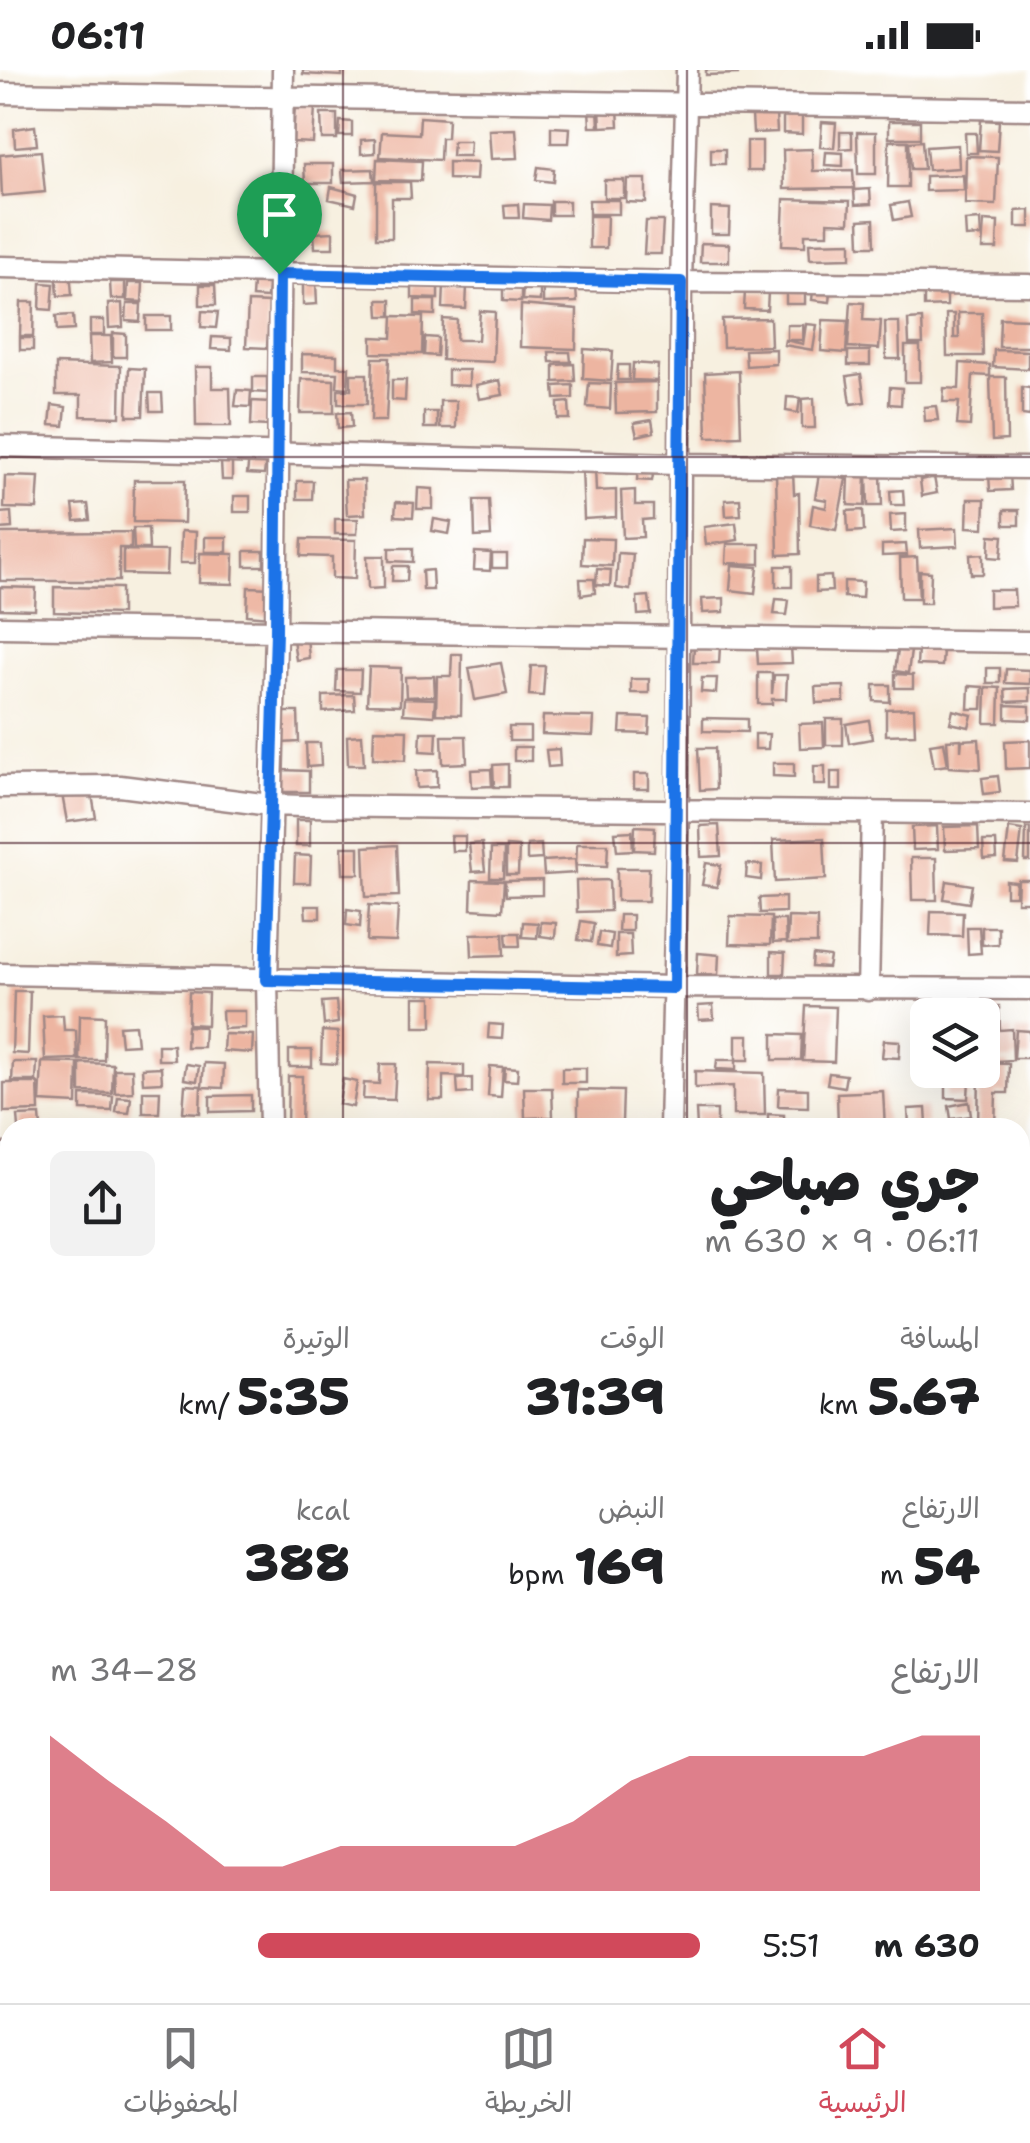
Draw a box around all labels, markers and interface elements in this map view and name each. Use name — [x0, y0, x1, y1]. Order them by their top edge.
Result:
text: 06:11 — [50, 10, 146, 61]
pin — [237, 172, 322, 275]
icon: arrive — [252, 187, 307, 242]
map controls — [910, 998, 1000, 1088]
button: layers — [910, 998, 1000, 1088]
text: جري صباحي — [710, 1144, 980, 1218]
button: share — [50, 1151, 155, 1256]
text: 06:11 · 9 × 630 m — [704, 1219, 980, 1262]
text: الوتيرة — [282, 1319, 350, 1357]
text: الوقت — [600, 1319, 665, 1357]
text: المسافة — [900, 1319, 980, 1357]
text: 5:35 — [237, 1363, 350, 1430]
text: 31:39 — [525, 1363, 665, 1430]
text: 5.67 — [868, 1363, 980, 1430]
text: /km — [178, 1385, 237, 1423]
text: km — [819, 1385, 868, 1423]
text: النبض — [598, 1489, 665, 1527]
text: الارتفاع — [901, 1489, 980, 1527]
text: kcal — [296, 1491, 350, 1529]
text: 388 — [244, 1529, 350, 1596]
text: 169 — [574, 1533, 665, 1600]
text: 54 — [914, 1533, 980, 1600]
text: bpm — [508, 1555, 574, 1593]
text: m — [880, 1555, 914, 1593]
text: 28–34 m — [50, 1648, 198, 1691]
text: الارتفاع — [890, 1650, 980, 1693]
text: 5:51 — [762, 1924, 820, 1967]
text: 630 m — [874, 1924, 980, 1967]
tab: المحفوظات — [123, 2021, 239, 2127]
tab: الخريطة — [485, 2021, 572, 2127]
tab: الرئيسية — [819, 2021, 907, 2127]

